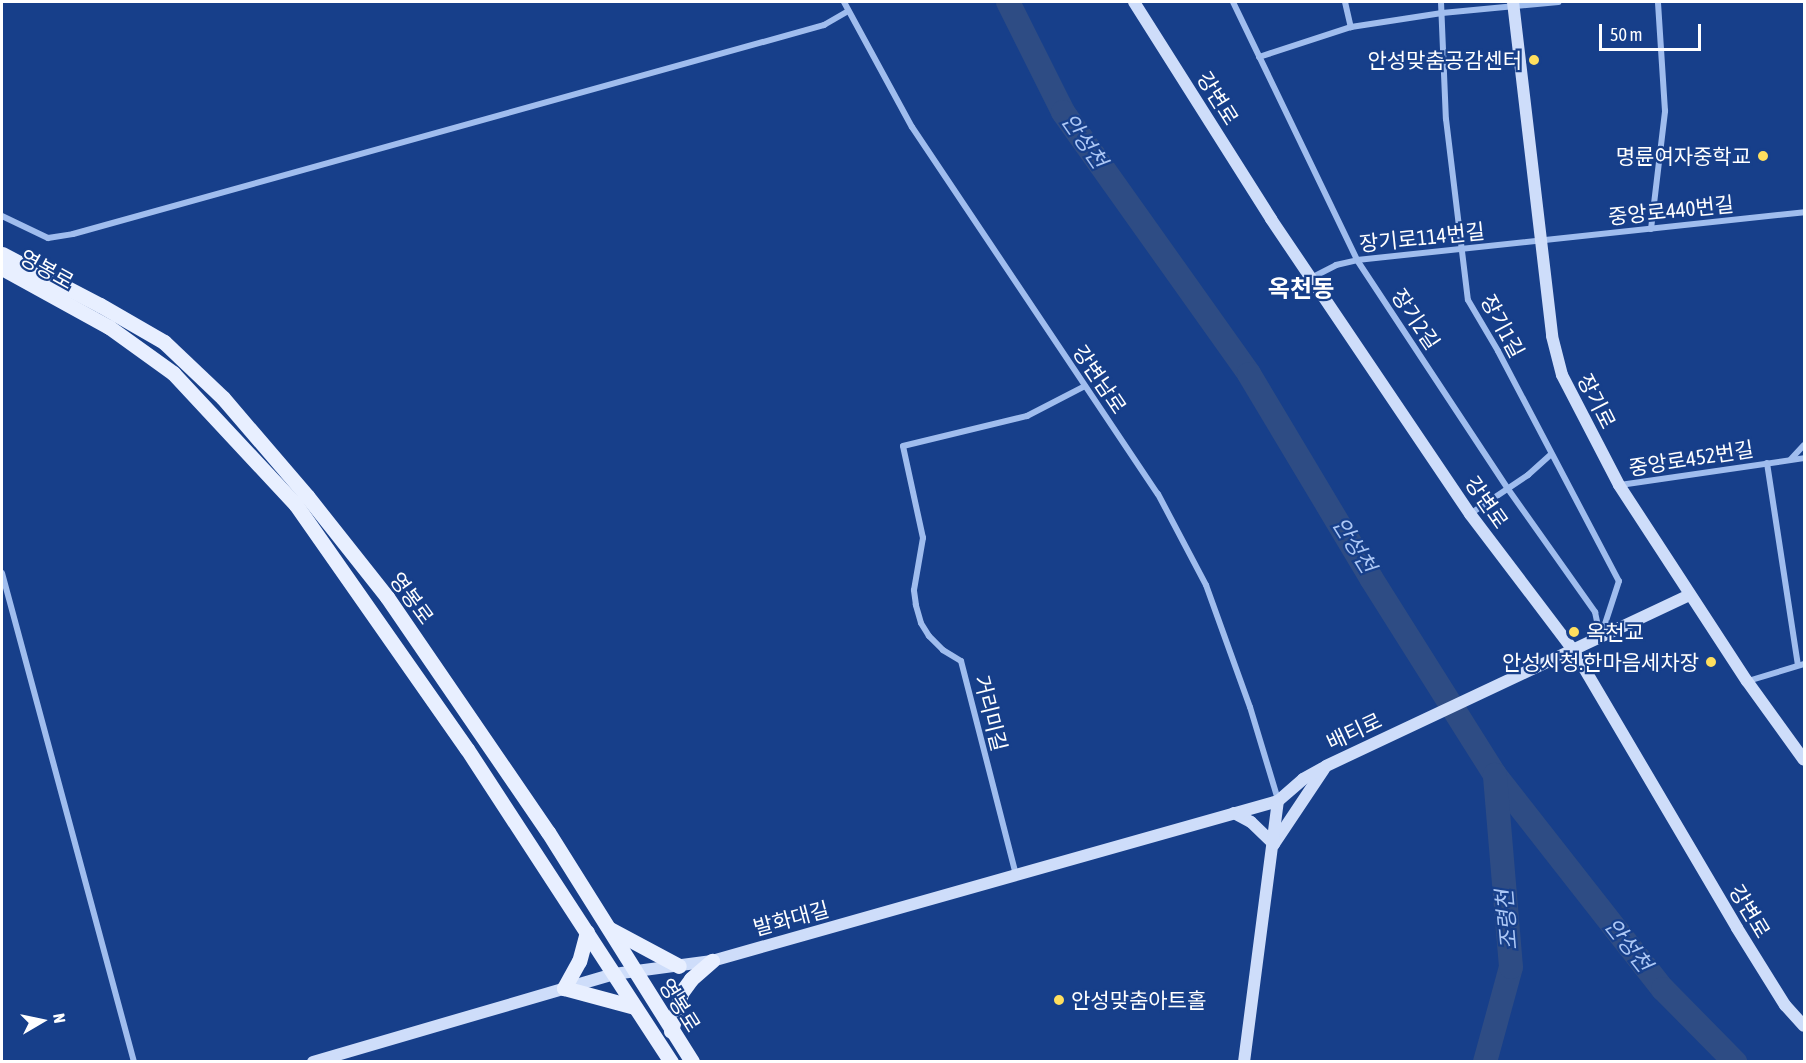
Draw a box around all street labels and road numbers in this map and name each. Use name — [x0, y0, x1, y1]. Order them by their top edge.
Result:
street label: 강변로 — [1192, 67, 1244, 129]
street label: 중앙로440번길 — [1607, 191, 1735, 229]
street label: 장기로114번길 — [1358, 218, 1486, 256]
street label: 영봉로 — [16, 244, 78, 294]
street label: 장기2길 — [1387, 284, 1445, 354]
street label: 장기1길 — [1476, 290, 1530, 362]
street label: 강변남로 — [1068, 340, 1132, 418]
street label: 장기로 — [1573, 369, 1621, 433]
street label: 중앙로452번길 — [1627, 436, 1755, 480]
street label: 강변로 — [1460, 471, 1514, 533]
street label: 영봉로 — [385, 567, 439, 629]
street label: 거리미길 — [969, 672, 1013, 754]
street label: 배티로 — [1322, 707, 1386, 755]
street label: 강변로 — [1724, 880, 1776, 942]
street label: 발화대길 — [750, 896, 832, 940]
street label: 영봉로 — [654, 974, 706, 1036]

